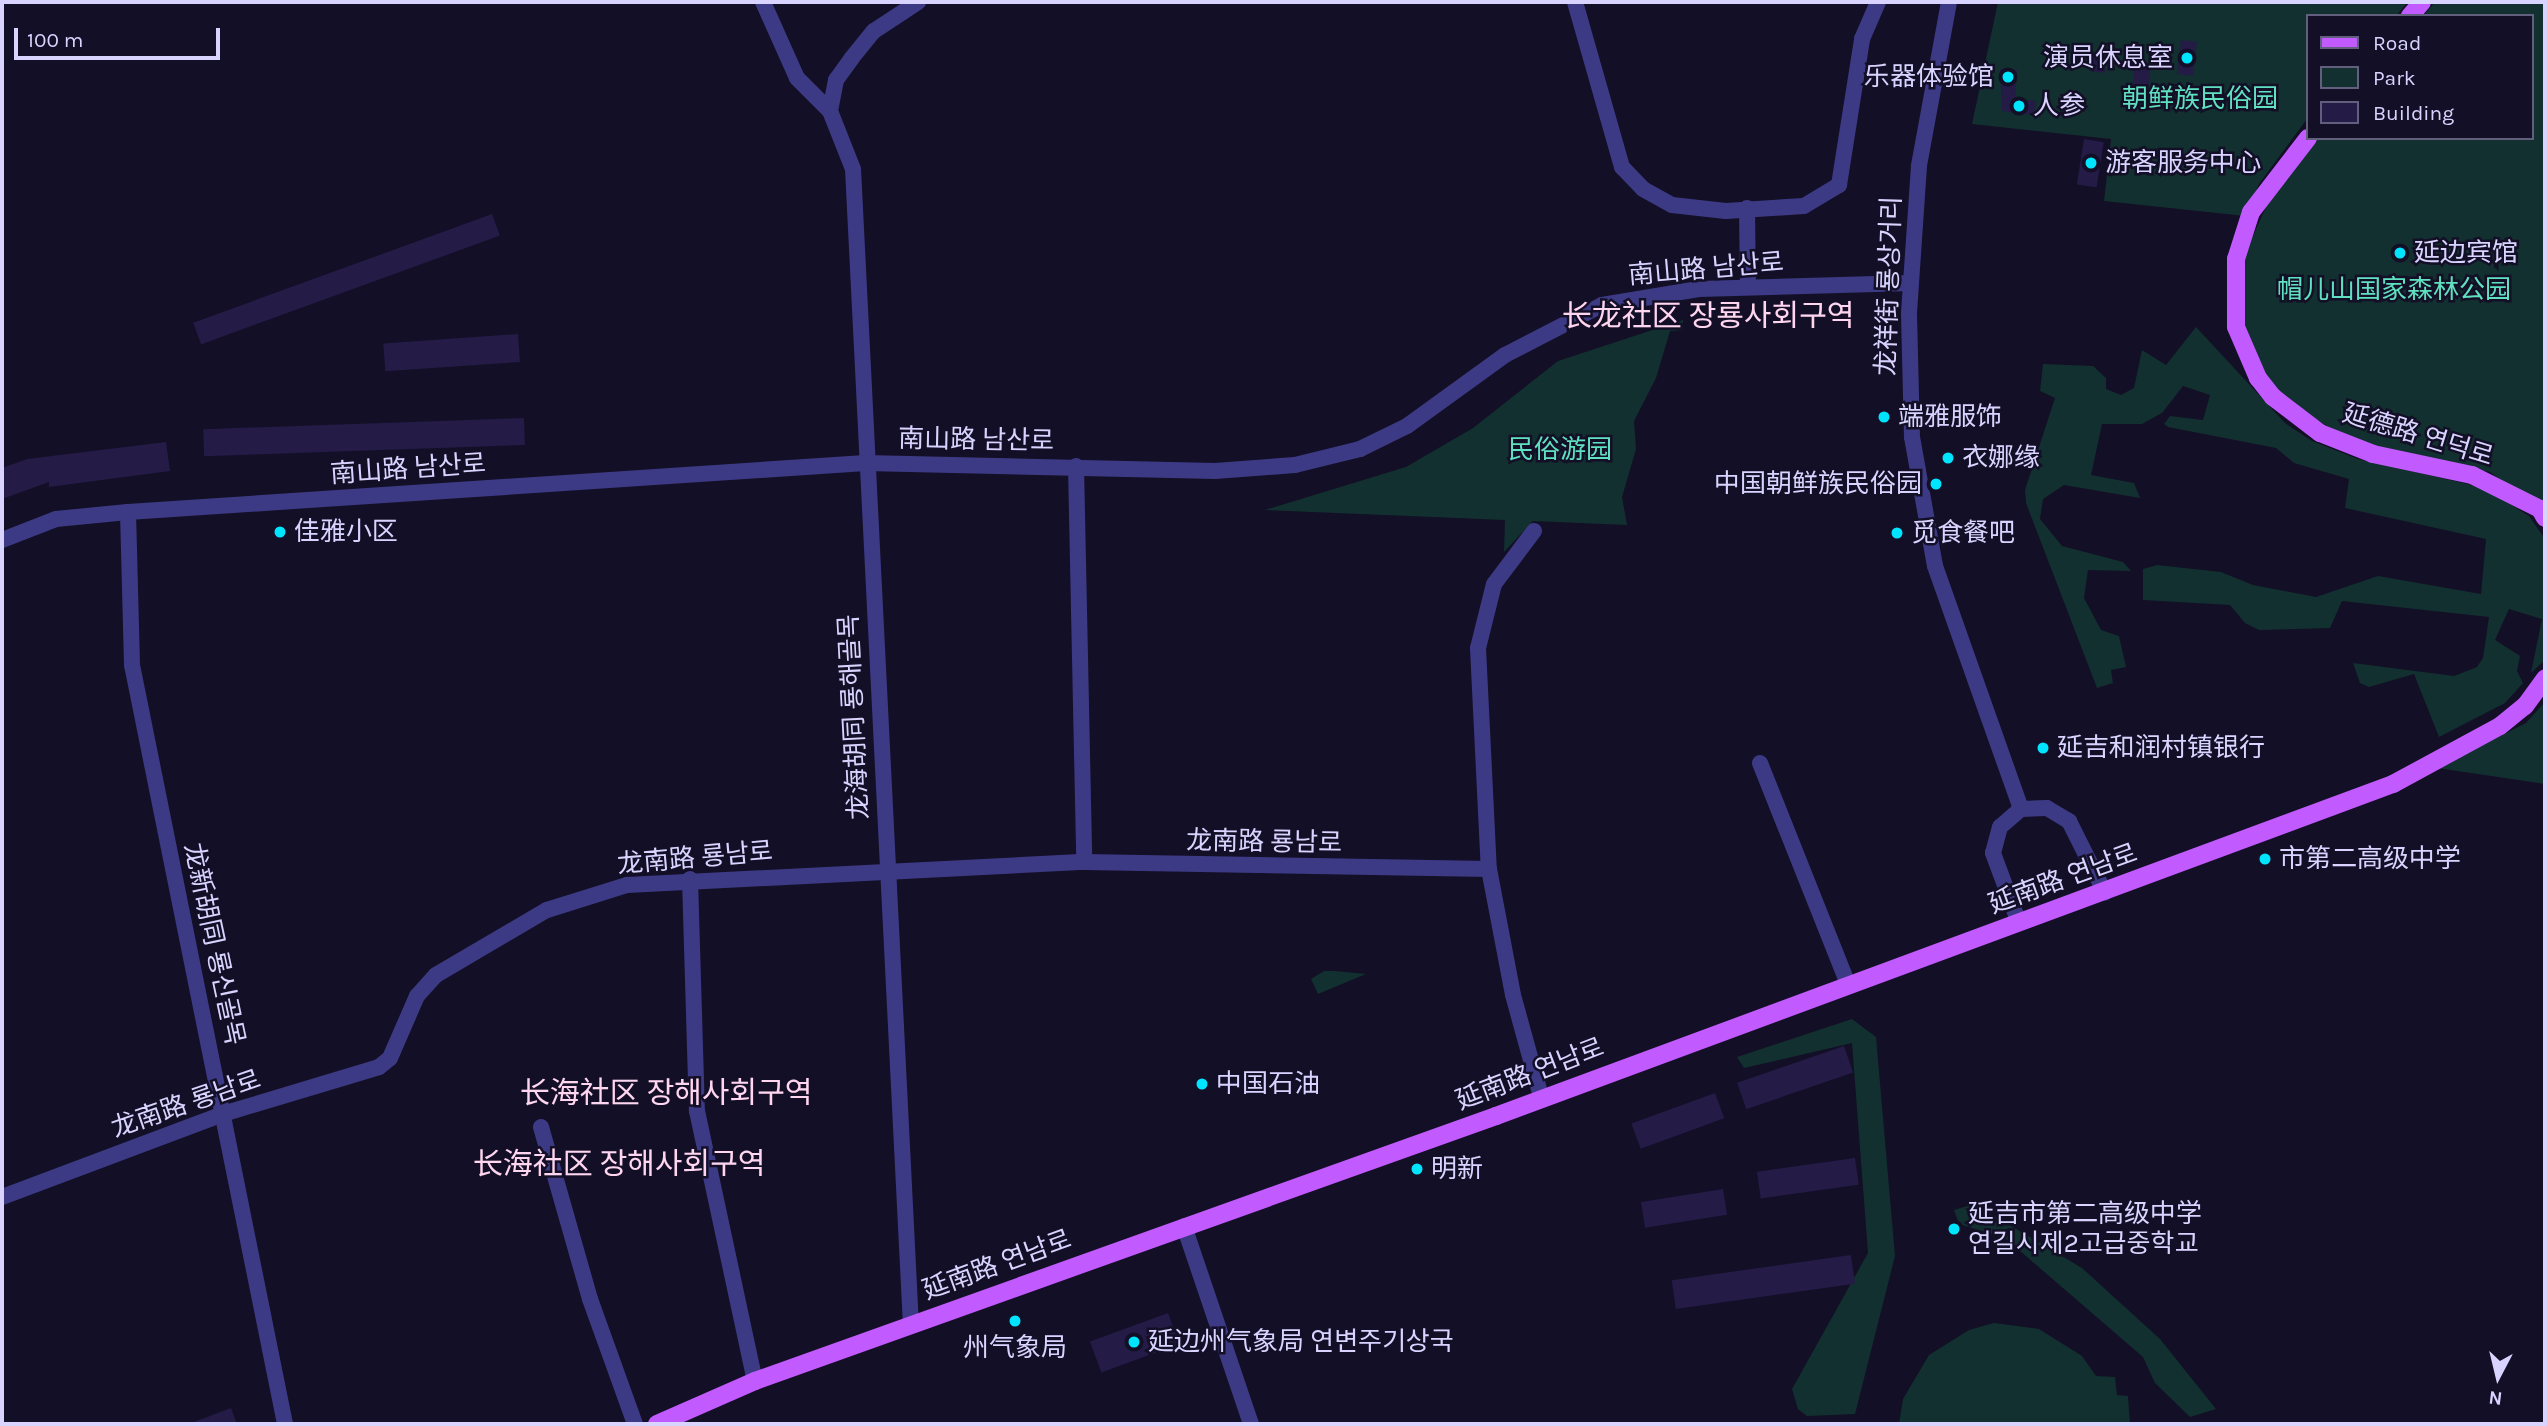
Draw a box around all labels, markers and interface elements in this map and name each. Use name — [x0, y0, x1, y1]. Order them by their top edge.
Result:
scale bar — [18, 14, 224, 58]
legend — [2306, 14, 2533, 140]
text: 100 m — [27, 28, 84, 52]
text: Road — [2373, 31, 2421, 55]
place label: 演员休息室 — [2043, 42, 2173, 74]
marker: 演员休息室 — [2179, 50, 2195, 66]
place label: 乐器体验馆 — [1864, 61, 1994, 93]
text: Park — [2373, 66, 2416, 90]
marker: 乐器体验馆 — [2000, 69, 2016, 85]
park label: 朝鲜族民俗园 — [2122, 83, 2278, 115]
place label: 人参 — [2033, 90, 2085, 122]
marker: 人参 — [2011, 98, 2027, 114]
text: Building — [2373, 101, 2454, 125]
place label: 游客服务中心 — [2105, 147, 2261, 179]
marker: 游客服务中心 — [2083, 155, 2099, 171]
street label: 龙祥街 룡상거리 — [1870, 196, 1908, 376]
place label: 延边宾馆 — [2414, 237, 2518, 269]
marker: 延边宾馆 — [2392, 245, 2408, 261]
street label: 南山路 남산로 — [1627, 247, 1785, 291]
park label: 帽儿山国家森林公园 — [2277, 274, 2511, 306]
district label: 长龙社区 장룡사회구역 — [1562, 298, 1854, 334]
street label: 延德路 연덕로 — [2339, 397, 2497, 473]
place label: 端雅服饰 — [1898, 401, 2002, 433]
marker: 端雅服饰 — [1876, 409, 1892, 425]
street label: 南山路 남산로 — [898, 423, 1054, 457]
park label: 民俗游园 — [1508, 434, 1612, 466]
place label: 衣娜缘 — [1962, 442, 2040, 474]
street label: 南山路 남산로 — [329, 448, 487, 490]
marker: 衣娜缘 — [1940, 450, 1956, 466]
place label: 中国朝鲜族民俗园 — [1714, 468, 1922, 500]
marker: 中国朝鲜族民俗园 — [1928, 476, 1944, 492]
place label: 佳雅小区 — [294, 516, 398, 548]
place label: 觅食餐吧 — [1911, 517, 2015, 549]
marker: 佳雅小区 — [272, 524, 288, 540]
marker: 觅食餐吧 — [1889, 525, 1905, 541]
street label: 龙海胡同 룡해골목 — [833, 613, 875, 821]
place label: 延吉和润村镇银行 — [2057, 732, 2265, 764]
marker: 延吉和润村镇银行 — [2035, 740, 2051, 756]
street label: 龙南路 룡남로 — [1186, 825, 1342, 859]
street label: 龙南路 룡남로 — [616, 836, 774, 880]
street label: 延南路 연남로 — [1984, 838, 2142, 920]
street label: 龙新胡同 룡신골목 — [177, 840, 251, 1048]
place label: 市第二高级中学 — [2279, 843, 2461, 875]
marker: 市第二高级中学 — [2257, 851, 2273, 867]
street label: 延南路 연남로 — [1452, 1031, 1608, 1117]
street label: 龙南路 룡남로 — [107, 1064, 265, 1144]
place label: 中国石油 — [1216, 1068, 1320, 1100]
district label: 长海社区 장해사회구역 — [520, 1075, 812, 1111]
marker: 中国石油 — [1194, 1076, 1210, 1092]
district label: 长海社区 장해사회구역 — [473, 1146, 765, 1182]
place label: 明新 — [1431, 1153, 1483, 1185]
marker: 明新 — [1409, 1161, 1425, 1177]
place label: 延吉市第二高级中学 연길시제2고급중학교 — [1968, 1198, 2202, 1260]
marker: 延吉市第二高级中学 연길시제2고급중학교 — [1946, 1221, 1962, 1237]
street label: 延南路 연남로 — [918, 1224, 1076, 1306]
marker: 州气象局 — [1007, 1313, 1023, 1329]
place label: 延边州气象局 연변주기상국 — [1148, 1326, 1454, 1358]
place label: 州气象局 — [963, 1332, 1067, 1364]
marker: 延边州气象局 연변주기상국 — [1126, 1334, 1142, 1350]
north arrow — [2463, 1342, 2533, 1412]
text: N — [2487, 1386, 2504, 1410]

